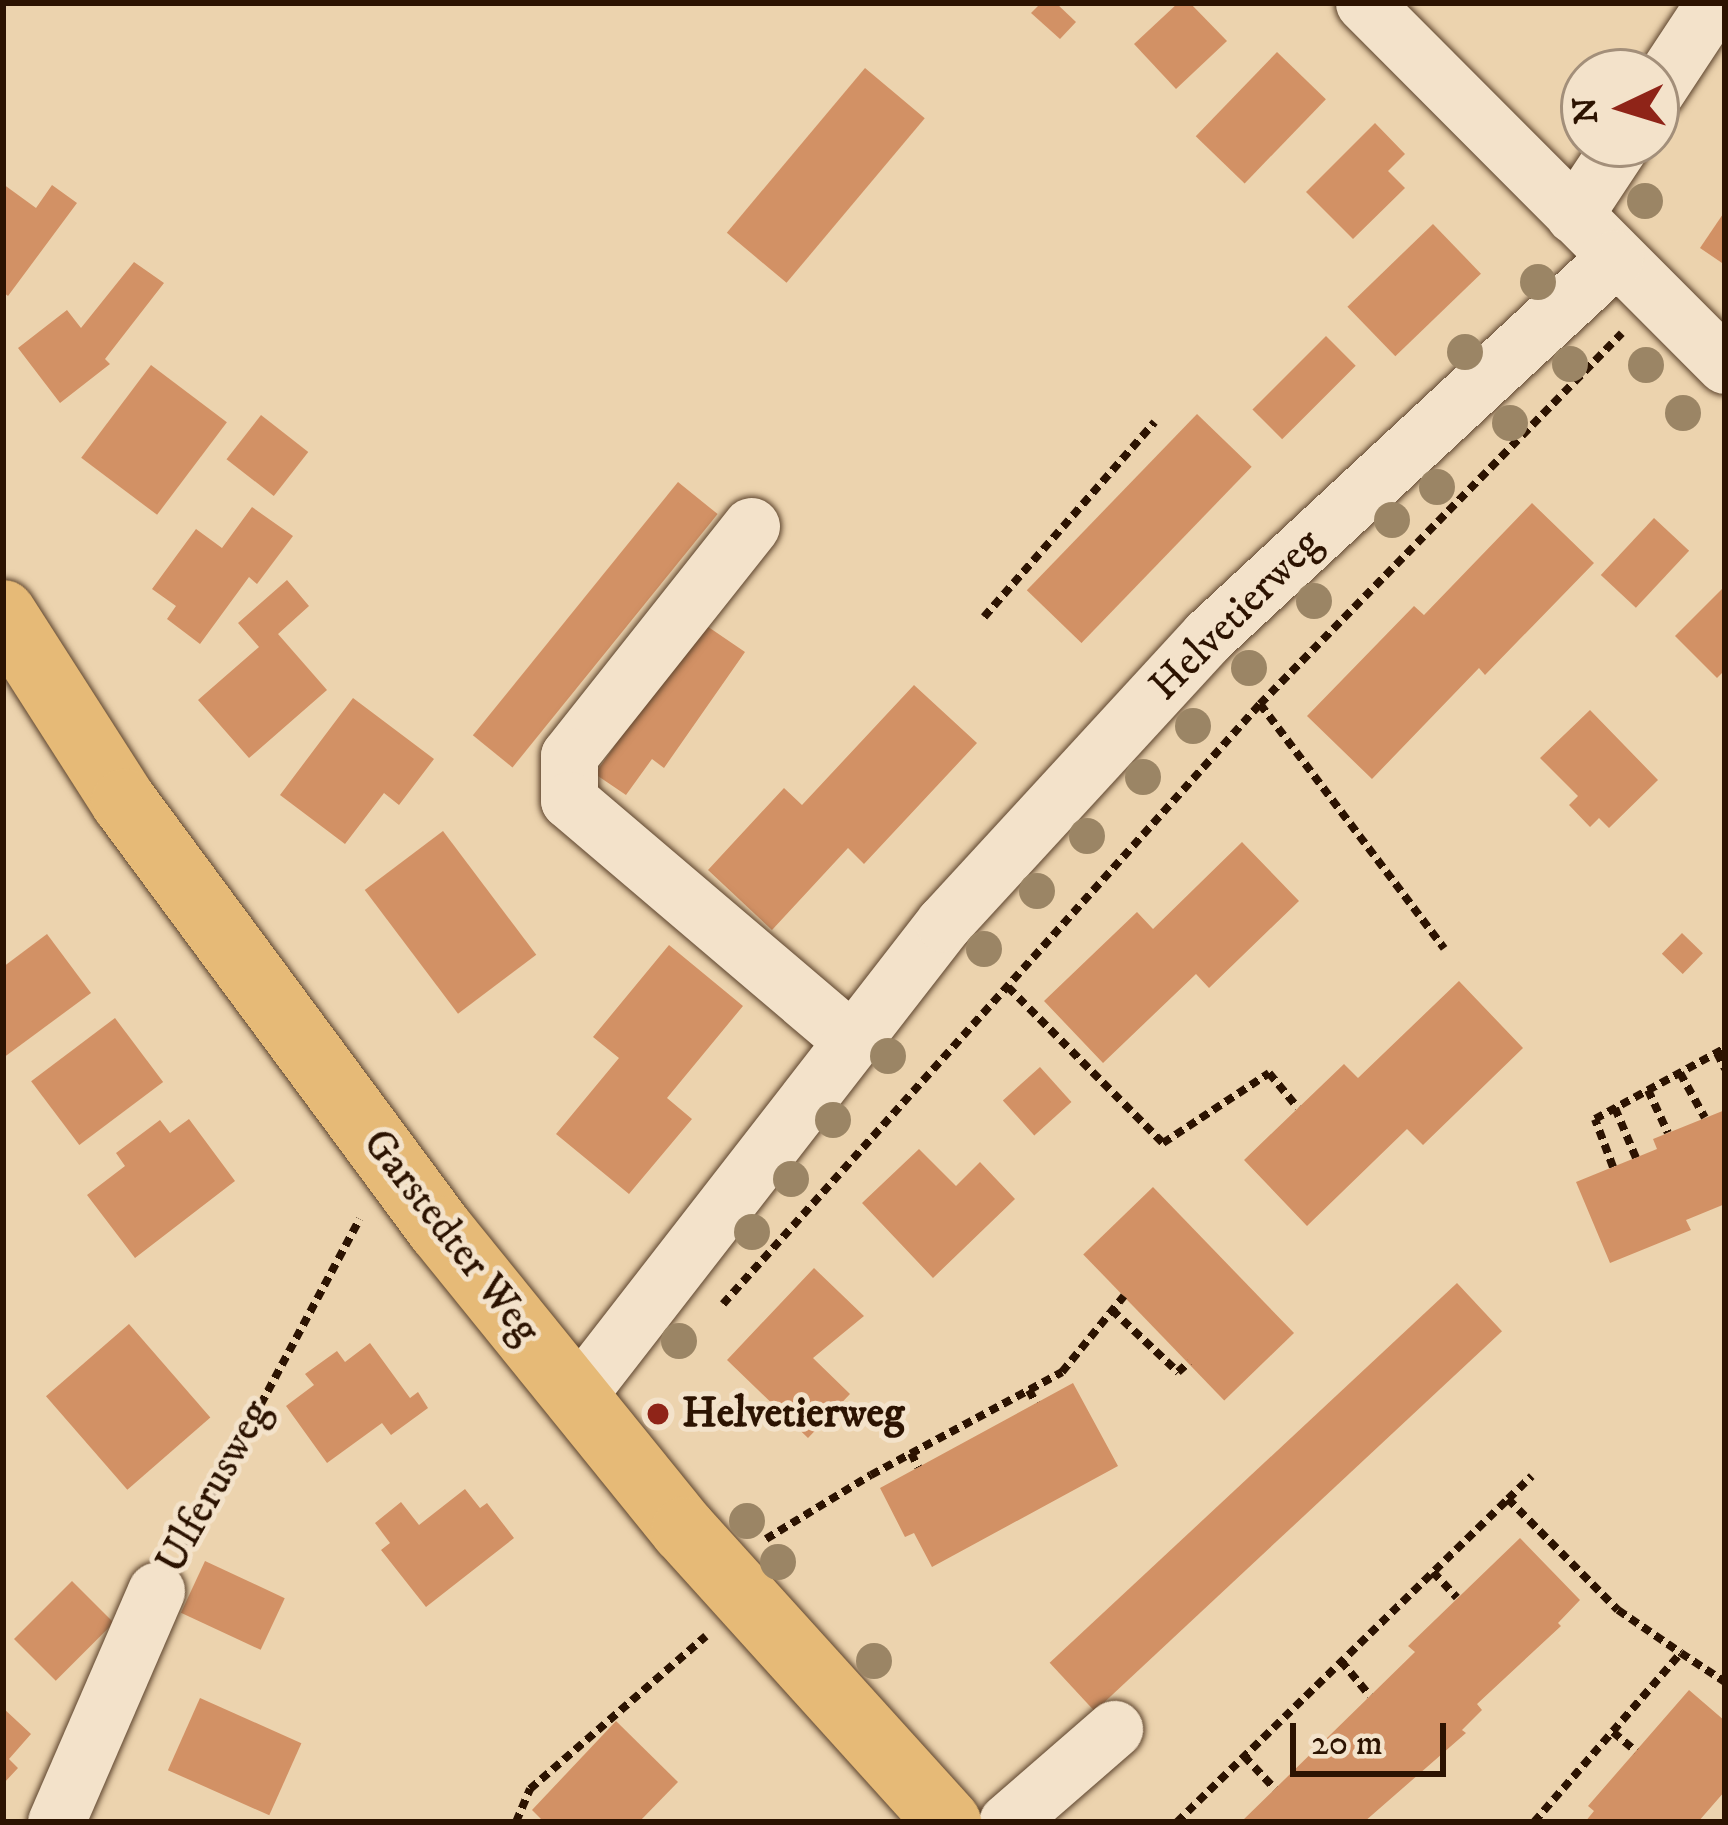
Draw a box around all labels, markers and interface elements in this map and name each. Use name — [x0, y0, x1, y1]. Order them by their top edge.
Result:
north arrow — [1560, 48, 1680, 168]
text: N — [1565, 95, 1608, 125]
street label: Helvetierweg — [1140, 519, 1332, 711]
street label: Garstedter Weg — [352, 1120, 550, 1354]
place label: Helvetierweg — [682, 1389, 904, 1439]
street label: Ulferusweg — [146, 1392, 282, 1582]
marker: Helvetierweg — [645, 1401, 671, 1427]
scale bar — [1296, 1699, 1452, 1773]
text: 20 m — [1311, 1721, 1383, 1766]

